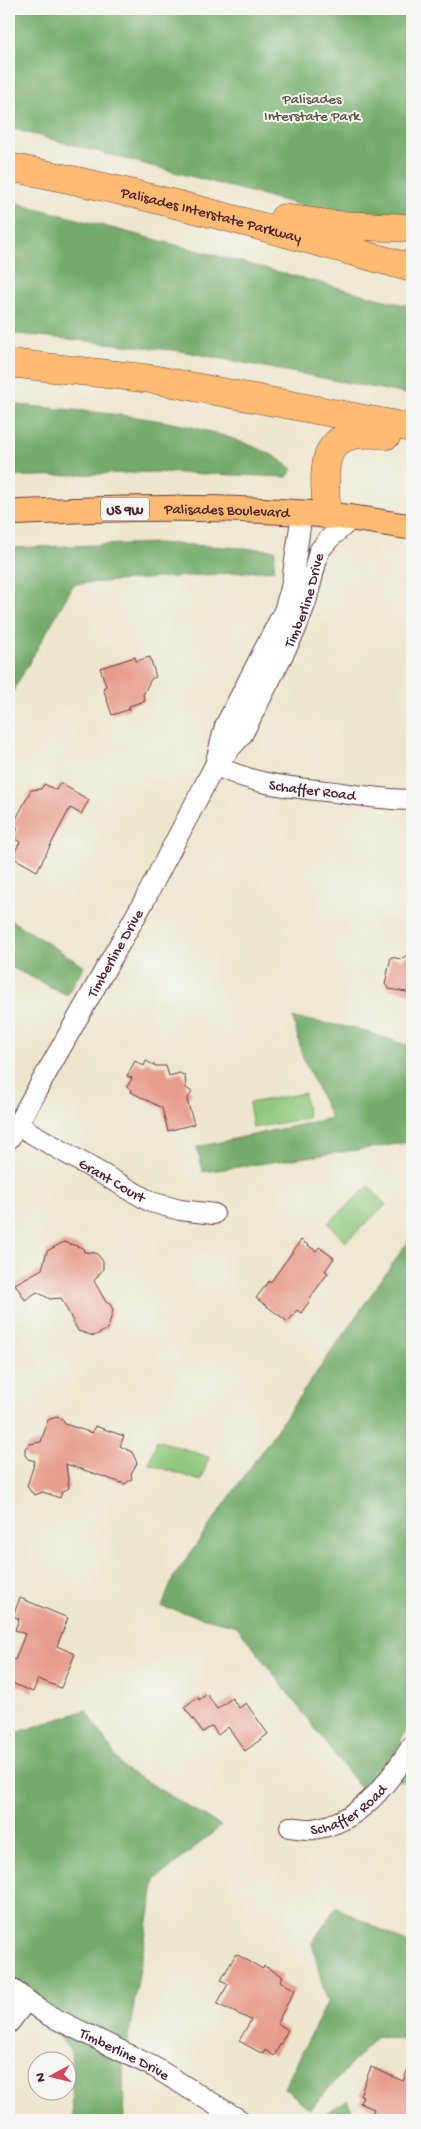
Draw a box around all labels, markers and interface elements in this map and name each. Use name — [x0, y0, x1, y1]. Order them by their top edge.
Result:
park label: Palisades Interstate Park — [264, 91, 361, 126]
street label: Palisades Interstate Parkway — [118, 184, 304, 248]
road number: US 9W — [101, 498, 149, 520]
street label: Palisades Boulevard — [163, 501, 291, 523]
street label: Timberline Drive — [281, 551, 329, 652]
street label: Schaffer Road — [267, 777, 358, 806]
street label: Timberline Drive — [84, 906, 149, 1002]
street label: Grant Court — [75, 1155, 150, 1209]
street label: Schaffer Road — [309, 1781, 392, 1840]
street label: Timberline Drive — [75, 2024, 172, 2085]
north arrow — [28, 2052, 78, 2102]
text: N — [33, 2072, 51, 2083]

